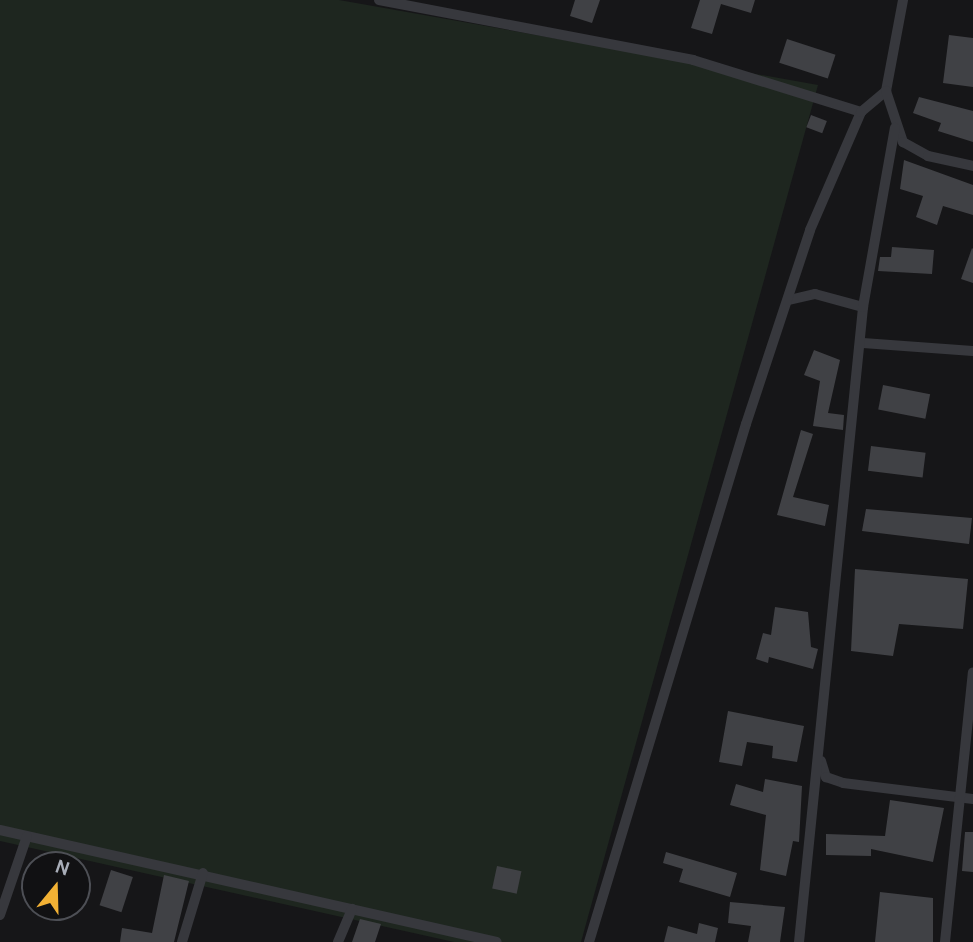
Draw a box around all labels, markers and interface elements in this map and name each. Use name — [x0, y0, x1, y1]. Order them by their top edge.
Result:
north arrow — [21, 851, 91, 921]
text: N — [52, 855, 72, 881]

